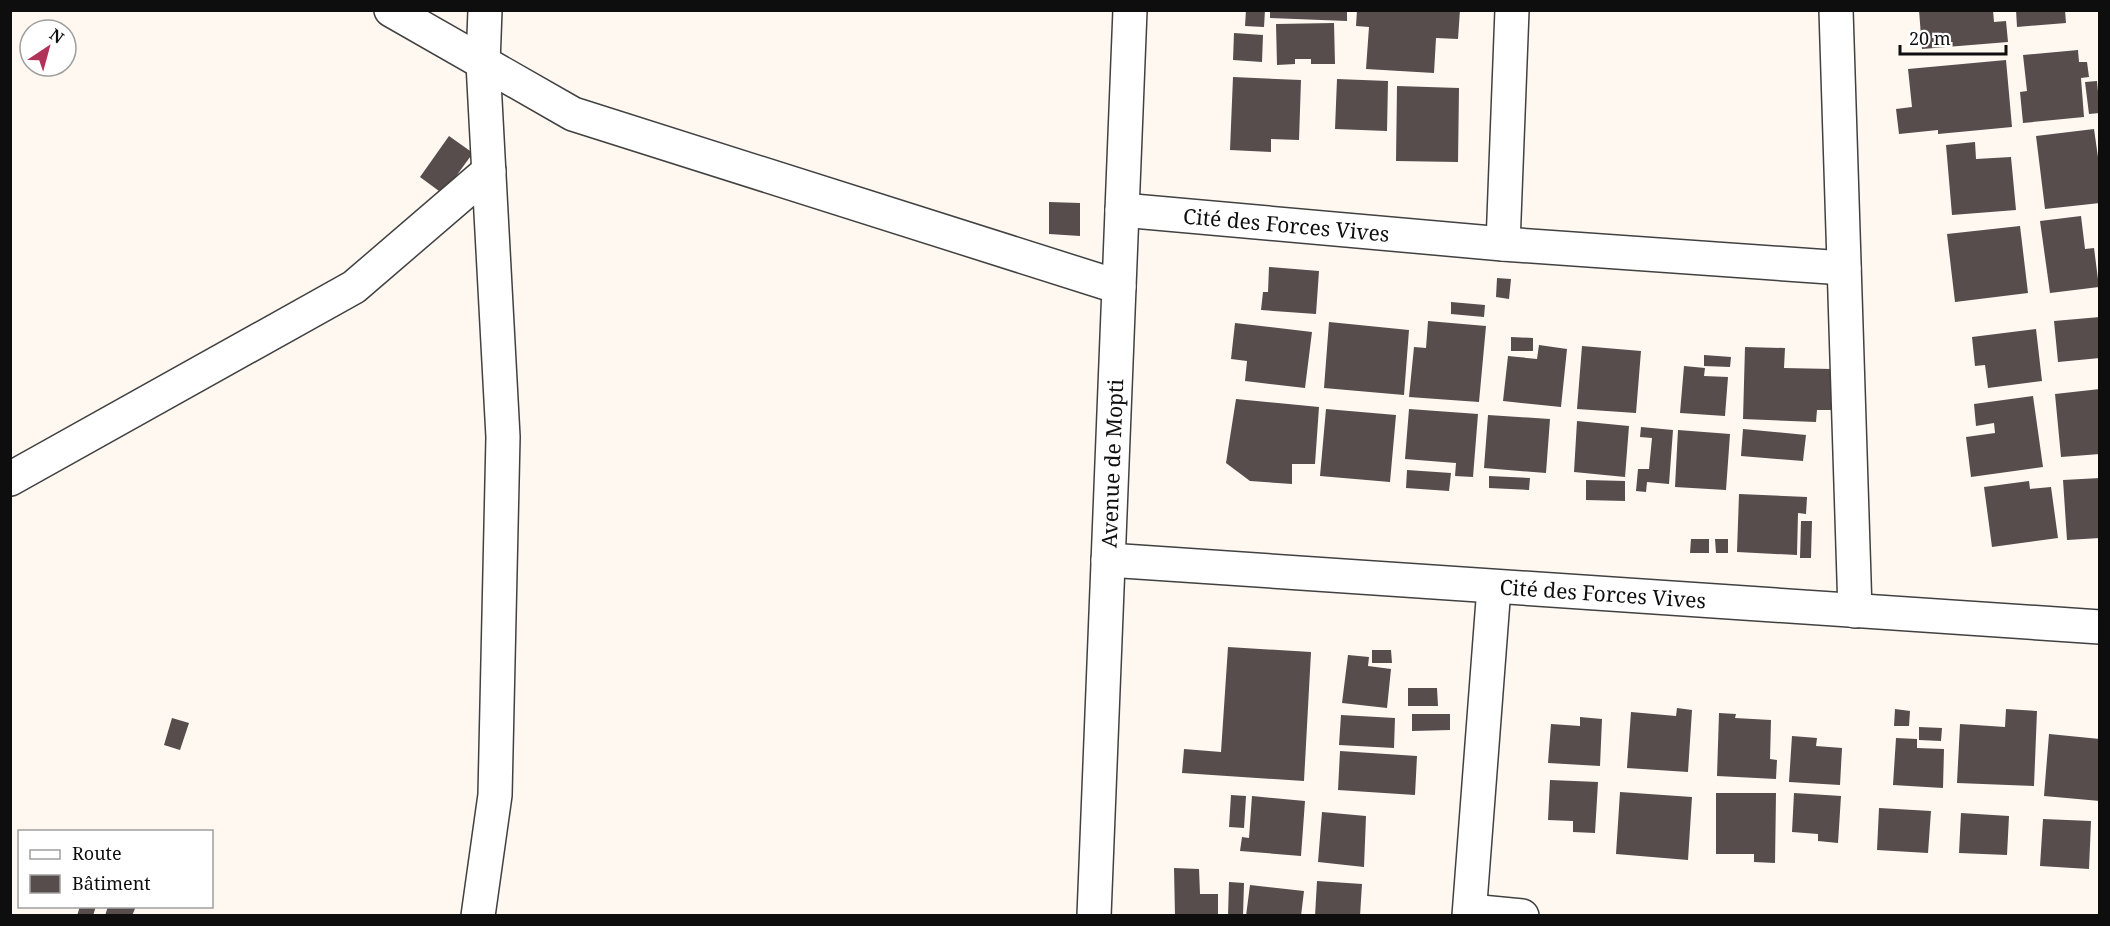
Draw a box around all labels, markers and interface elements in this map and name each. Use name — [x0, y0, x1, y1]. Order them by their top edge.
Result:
north arrow — [18, 18, 78, 78]
scale bar — [1900, 18, 2006, 56]
text: N — [45, 23, 69, 49]
text: 20 m — [1909, 26, 1951, 50]
street label: Cité des Forces Vives — [1182, 202, 1391, 248]
street label: Avenue de Mopti — [1095, 378, 1129, 548]
street label: Cité des Forces Vives — [1499, 572, 1707, 614]
legend — [18, 830, 213, 908]
text: Route — [72, 841, 122, 865]
text: Bâtiment — [72, 871, 151, 895]

